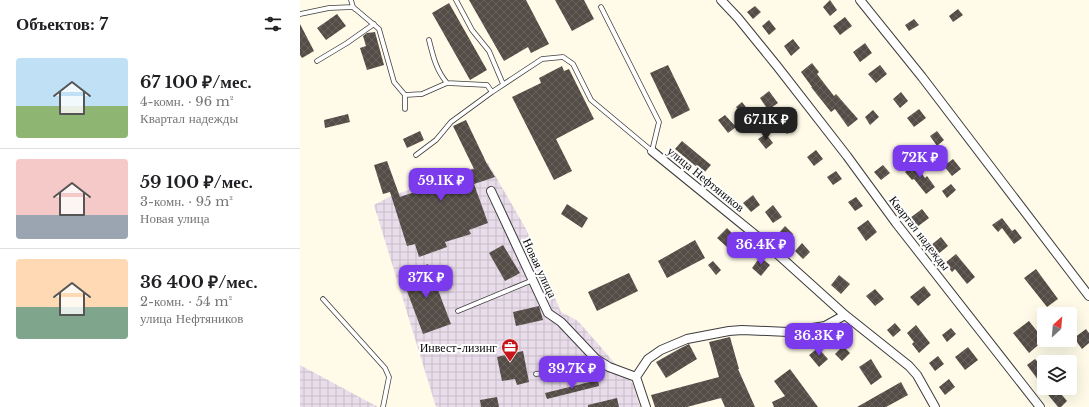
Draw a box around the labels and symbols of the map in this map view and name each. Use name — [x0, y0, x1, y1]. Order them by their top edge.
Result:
pin: 67.1K ₽ — [729, 107, 803, 141]
street label: улица Нефтяников — [664, 143, 748, 215]
pin: 72K ₽ — [892, 145, 948, 179]
pin: 59.1K ₽ — [404, 168, 478, 202]
street label: Квартал надежды — [886, 193, 954, 273]
pin: 36.4K ₽ — [724, 232, 798, 266]
street label: Новая улица — [520, 236, 561, 301]
pin: 37K ₽ — [398, 265, 454, 299]
north arrow — [1037, 307, 1077, 347]
pin: 36.3K ₽ — [782, 323, 856, 357]
office icon: Инвест-лизинг — [500, 337, 520, 362]
place label: Инвест-лизинг — [420, 340, 497, 355]
pin: 39.7K ₽ — [535, 356, 609, 390]

